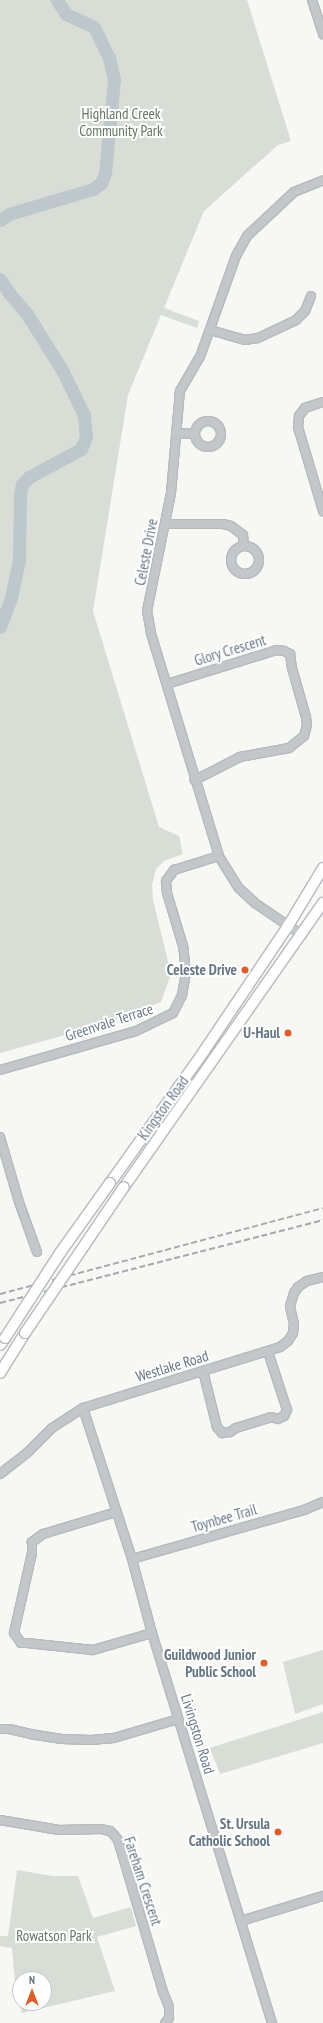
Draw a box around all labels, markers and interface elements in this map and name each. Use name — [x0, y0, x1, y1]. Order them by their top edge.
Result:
park label: Highland Creek Community Park — [79, 104, 163, 139]
street label: Celeste Drive — [131, 517, 161, 587]
street label: Glory Crescent — [192, 631, 268, 669]
place label: Celeste Drive — [167, 961, 237, 979]
marker: Celeste Drive — [240, 965, 250, 975]
street label: Greenvale Terrace — [63, 999, 155, 1045]
place label: U-Haul — [243, 1024, 280, 1042]
marker: U-Haul — [283, 1028, 293, 1038]
street label: Kingston Road — [134, 1073, 192, 1143]
street label: Westlake Road — [133, 1346, 211, 1386]
street label: Toynbee Trail — [189, 1500, 259, 1536]
place label: Guildwood Junior Public School — [164, 1645, 256, 1680]
marker: Guildwood Junior Public School — [259, 1658, 269, 1668]
street label: Livingston Road — [177, 1692, 219, 1776]
place label: St. Ursula Catholic School — [188, 1814, 270, 1849]
marker: St. Ursula Catholic School — [273, 1827, 283, 1837]
street label: Fareham Crescent — [120, 1834, 166, 1928]
park label: Rowatson Park — [16, 1927, 92, 1945]
north arrow — [12, 1971, 52, 2011]
text: N — [29, 1973, 35, 1987]

